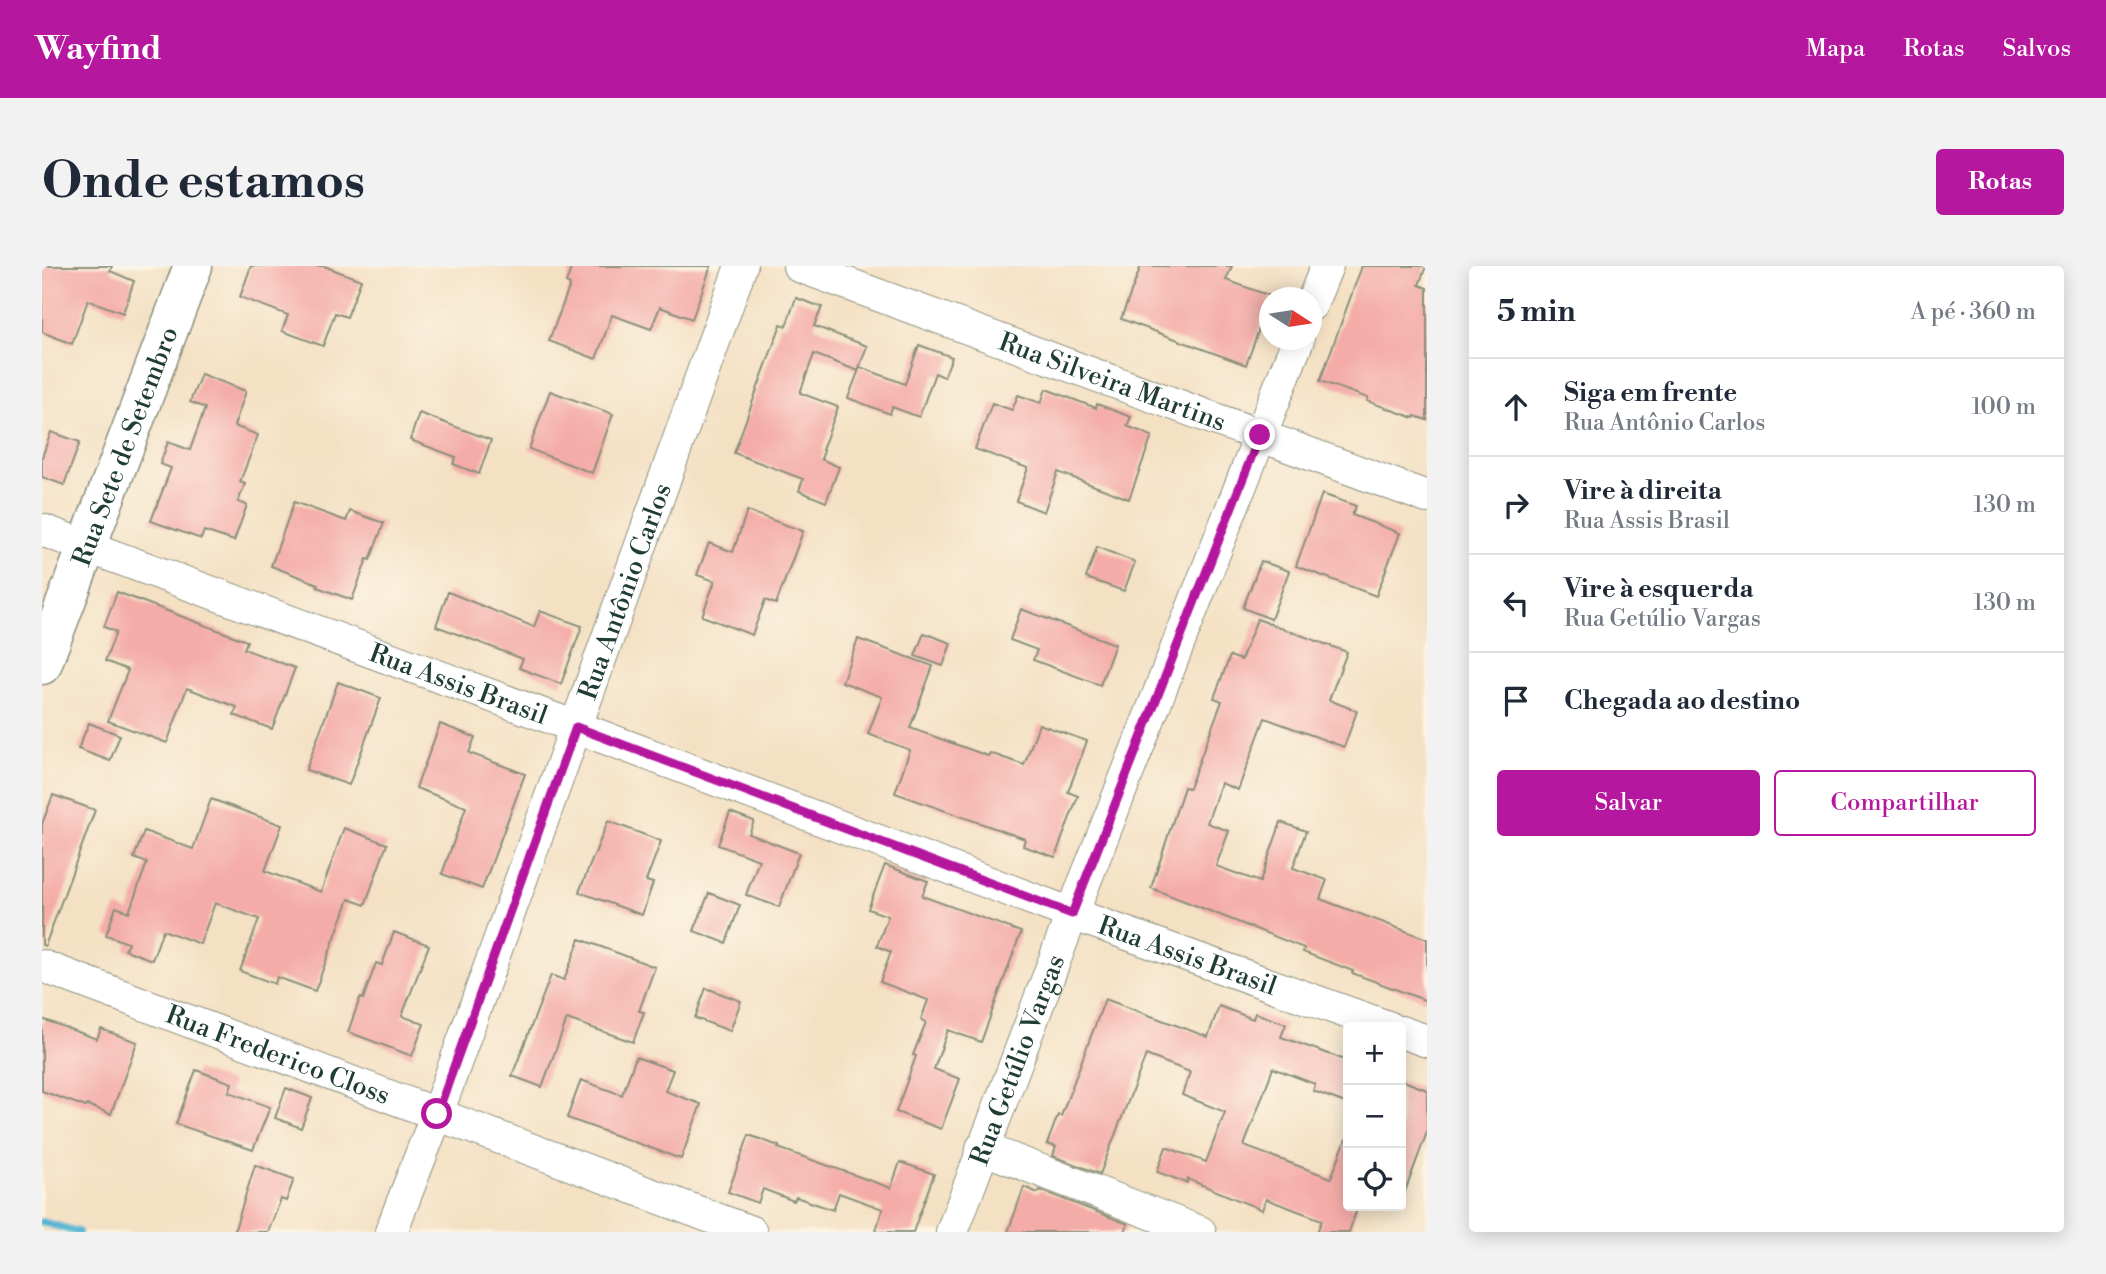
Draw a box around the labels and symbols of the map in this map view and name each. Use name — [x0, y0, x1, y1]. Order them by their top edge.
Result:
north arrow — [1259, 287, 1322, 350]
street label: Rua Sete de Setembro — [66, 322, 186, 571]
street label: Rua Silveira Martins — [994, 326, 1230, 439]
route end — [1244, 419, 1275, 450]
street label: Rua Antônio Carlos — [572, 479, 679, 704]
street label: Rua Assis Brasil — [365, 637, 552, 732]
street label: Rua Assis Brasil — [1094, 910, 1281, 1003]
street label: Rua Getúlio Vargas — [964, 950, 1072, 1170]
street label: Rua Frederico Closs — [161, 999, 394, 1112]
route start — [421, 1098, 452, 1129]

